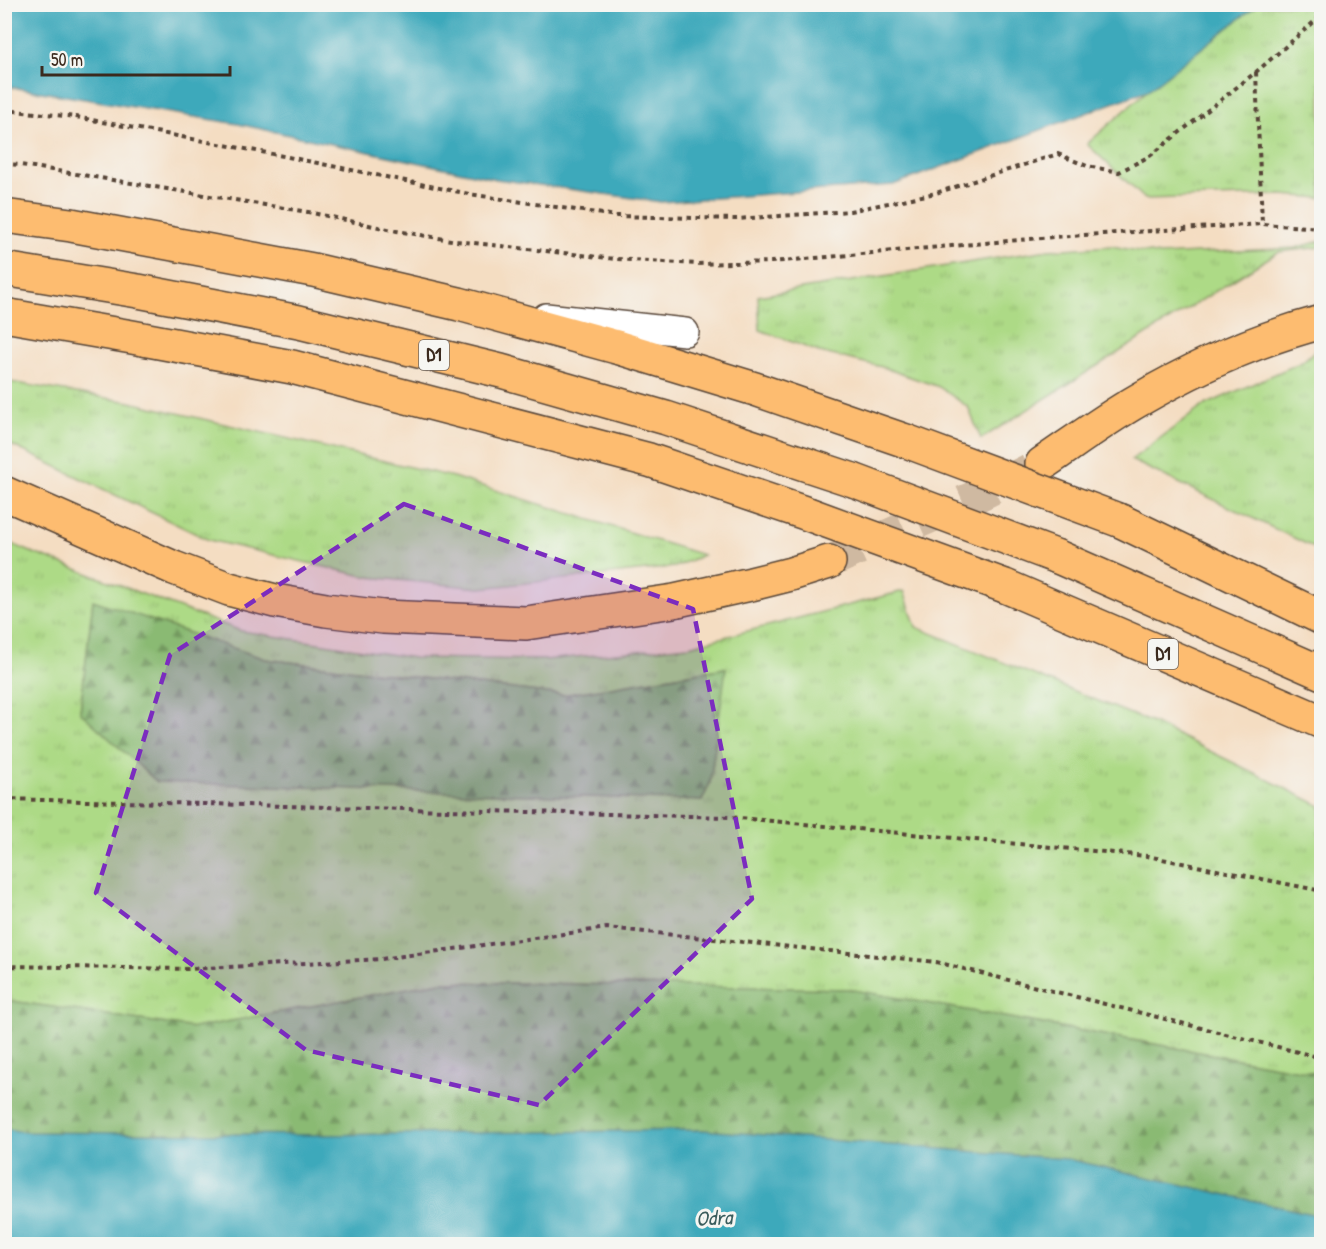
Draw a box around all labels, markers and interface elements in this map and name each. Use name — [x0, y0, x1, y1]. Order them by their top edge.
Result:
scale bar — [42, 39, 230, 77]
text: 50 m — [51, 47, 83, 72]
road number: D1 — [419, 340, 449, 370]
road number: D1 — [1148, 639, 1178, 669]
water label: Odra — [695, 1202, 736, 1233]

